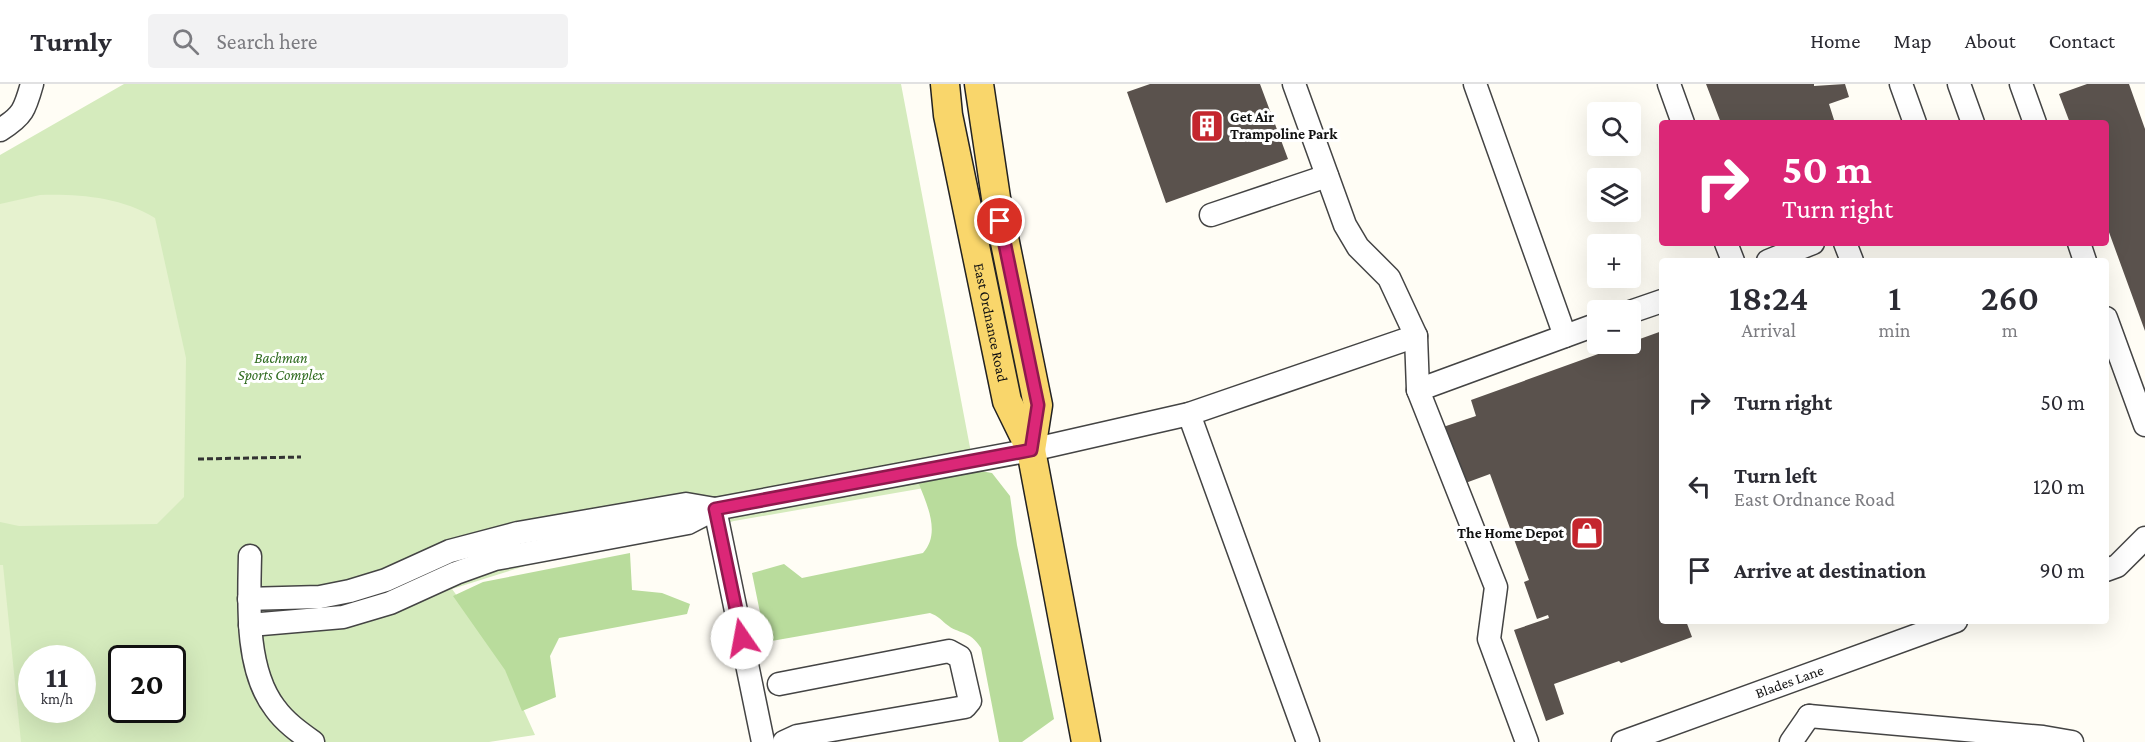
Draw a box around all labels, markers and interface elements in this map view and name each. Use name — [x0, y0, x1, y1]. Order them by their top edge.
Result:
search box — [148, 14, 568, 68]
icon: search — [169, 25, 202, 58]
text: Turnly — [30, 26, 112, 57]
text: Search here — [217, 29, 318, 54]
text: Home — [1810, 29, 1860, 53]
text: Map — [1893, 29, 1932, 53]
text: About — [1965, 29, 2016, 53]
text: Contact — [2049, 29, 2115, 53]
map controls — [1587, 102, 1641, 354]
button: search — [1587, 102, 1641, 156]
building icon: Get Air Trampoline Park — [1189, 108, 1225, 144]
place label: Get Air Trampoline Park — [1230, 109, 1338, 142]
icon: right — [1683, 144, 1761, 222]
text: 50 m — [1782, 145, 1872, 192]
button: layers — [1587, 168, 1641, 222]
text: Turn right — [1782, 194, 1893, 224]
pin — [974, 195, 1025, 246]
icon: arrive — [983, 204, 1016, 237]
button: + — [1587, 234, 1641, 288]
street label: East Ordnance Road — [971, 262, 1011, 383]
text: 18:24 — [1729, 278, 1809, 318]
text: 1 — [1888, 278, 1901, 318]
text: 260 — [1981, 278, 2039, 318]
button: − — [1587, 300, 1641, 354]
text: Arrival — [1742, 319, 1796, 341]
text: min — [1879, 319, 1911, 341]
text: m — [2002, 319, 2018, 341]
park label: Bachman Sports Complex — [238, 350, 325, 384]
icon: right — [1683, 386, 1716, 419]
text: Turn right — [1734, 390, 1832, 415]
text: 50 m — [2040, 390, 2085, 415]
text: Turn left — [1734, 463, 1817, 488]
icon: left — [1683, 470, 1716, 503]
text: 120 m — [2033, 474, 2085, 499]
text: East Ordnance Road — [1734, 488, 1895, 510]
shop icon: The Home Depot — [1569, 515, 1605, 551]
place label: The Home Depot — [1457, 525, 1565, 541]
icon: arrive — [1683, 554, 1716, 587]
text: Arrive at destination — [1734, 558, 1926, 583]
text: 90 m — [2040, 558, 2085, 583]
position arrow — [710, 606, 774, 670]
speed limit sign: 20 — [108, 645, 186, 723]
text: 11 — [46, 660, 68, 693]
street label: Blades Lane — [1753, 662, 1826, 701]
text: km/h — [41, 691, 73, 707]

